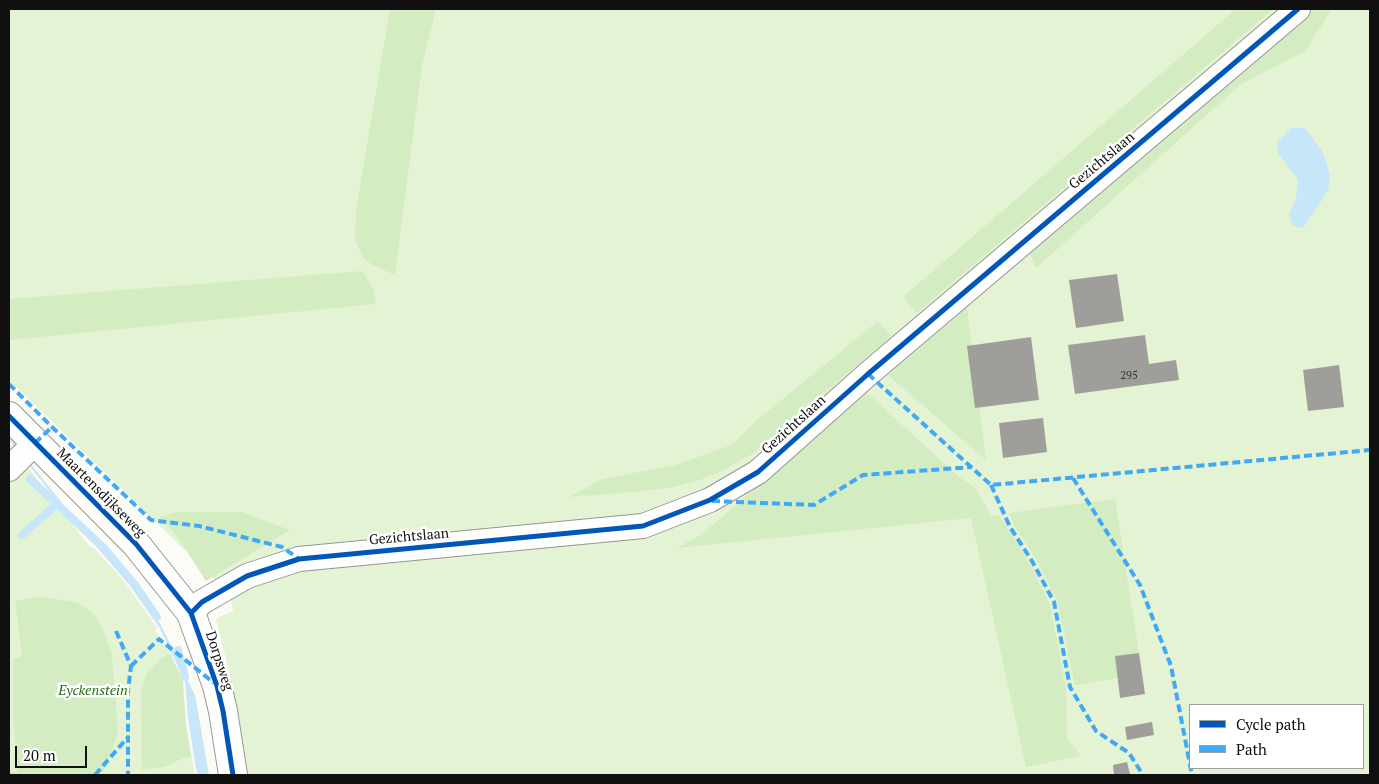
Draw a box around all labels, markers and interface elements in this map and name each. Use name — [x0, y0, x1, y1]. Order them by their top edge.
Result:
street label: Gezichtslaan — [1066, 129, 1138, 193]
house number: 295 — [1120, 369, 1138, 383]
street label: Gezichtslaan — [759, 392, 829, 458]
street label: Maartensdijkseweg — [53, 445, 149, 541]
street label: Gezichtslaan — [368, 525, 450, 549]
street label: Dorpsweg — [202, 629, 236, 693]
park label: Eyckenstein — [58, 683, 128, 699]
legend — [1189, 704, 1364, 769]
text: Cycle path — [1236, 714, 1306, 734]
scale bar — [18, 736, 90, 768]
text: Path — [1236, 739, 1267, 759]
text: 20 m — [23, 745, 56, 765]

